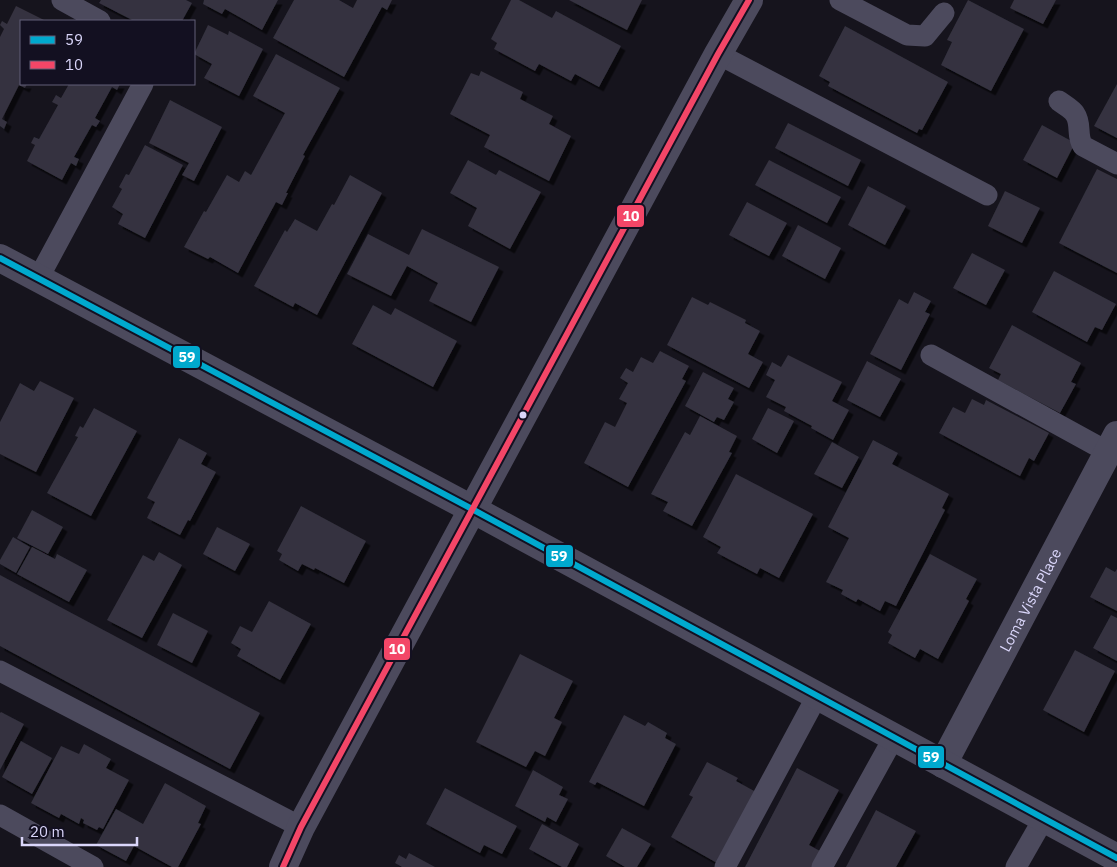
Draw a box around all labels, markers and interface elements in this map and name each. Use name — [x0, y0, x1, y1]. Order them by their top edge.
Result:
legend — [20, 20, 195, 85]
text: 59 — [65, 30, 83, 49]
text: 10 — [65, 55, 83, 74]
line badge: 10 — [616, 204, 645, 228]
text: 10 — [623, 207, 639, 225]
line badge: 59 — [172, 345, 201, 369]
text: 59 — [179, 348, 195, 366]
unlabelled marker — [518, 410, 528, 420]
line badge: 59 — [545, 544, 574, 568]
street label: Loma Vista Place — [995, 545, 1065, 655]
text: 59 — [551, 547, 567, 565]
line badge: 10 — [383, 637, 411, 661]
text: 10 — [389, 640, 405, 658]
line badge: 59 — [917, 745, 945, 769]
text: 59 — [923, 748, 939, 766]
scale bar — [22, 814, 138, 846]
text: 20 m — [30, 822, 65, 841]

